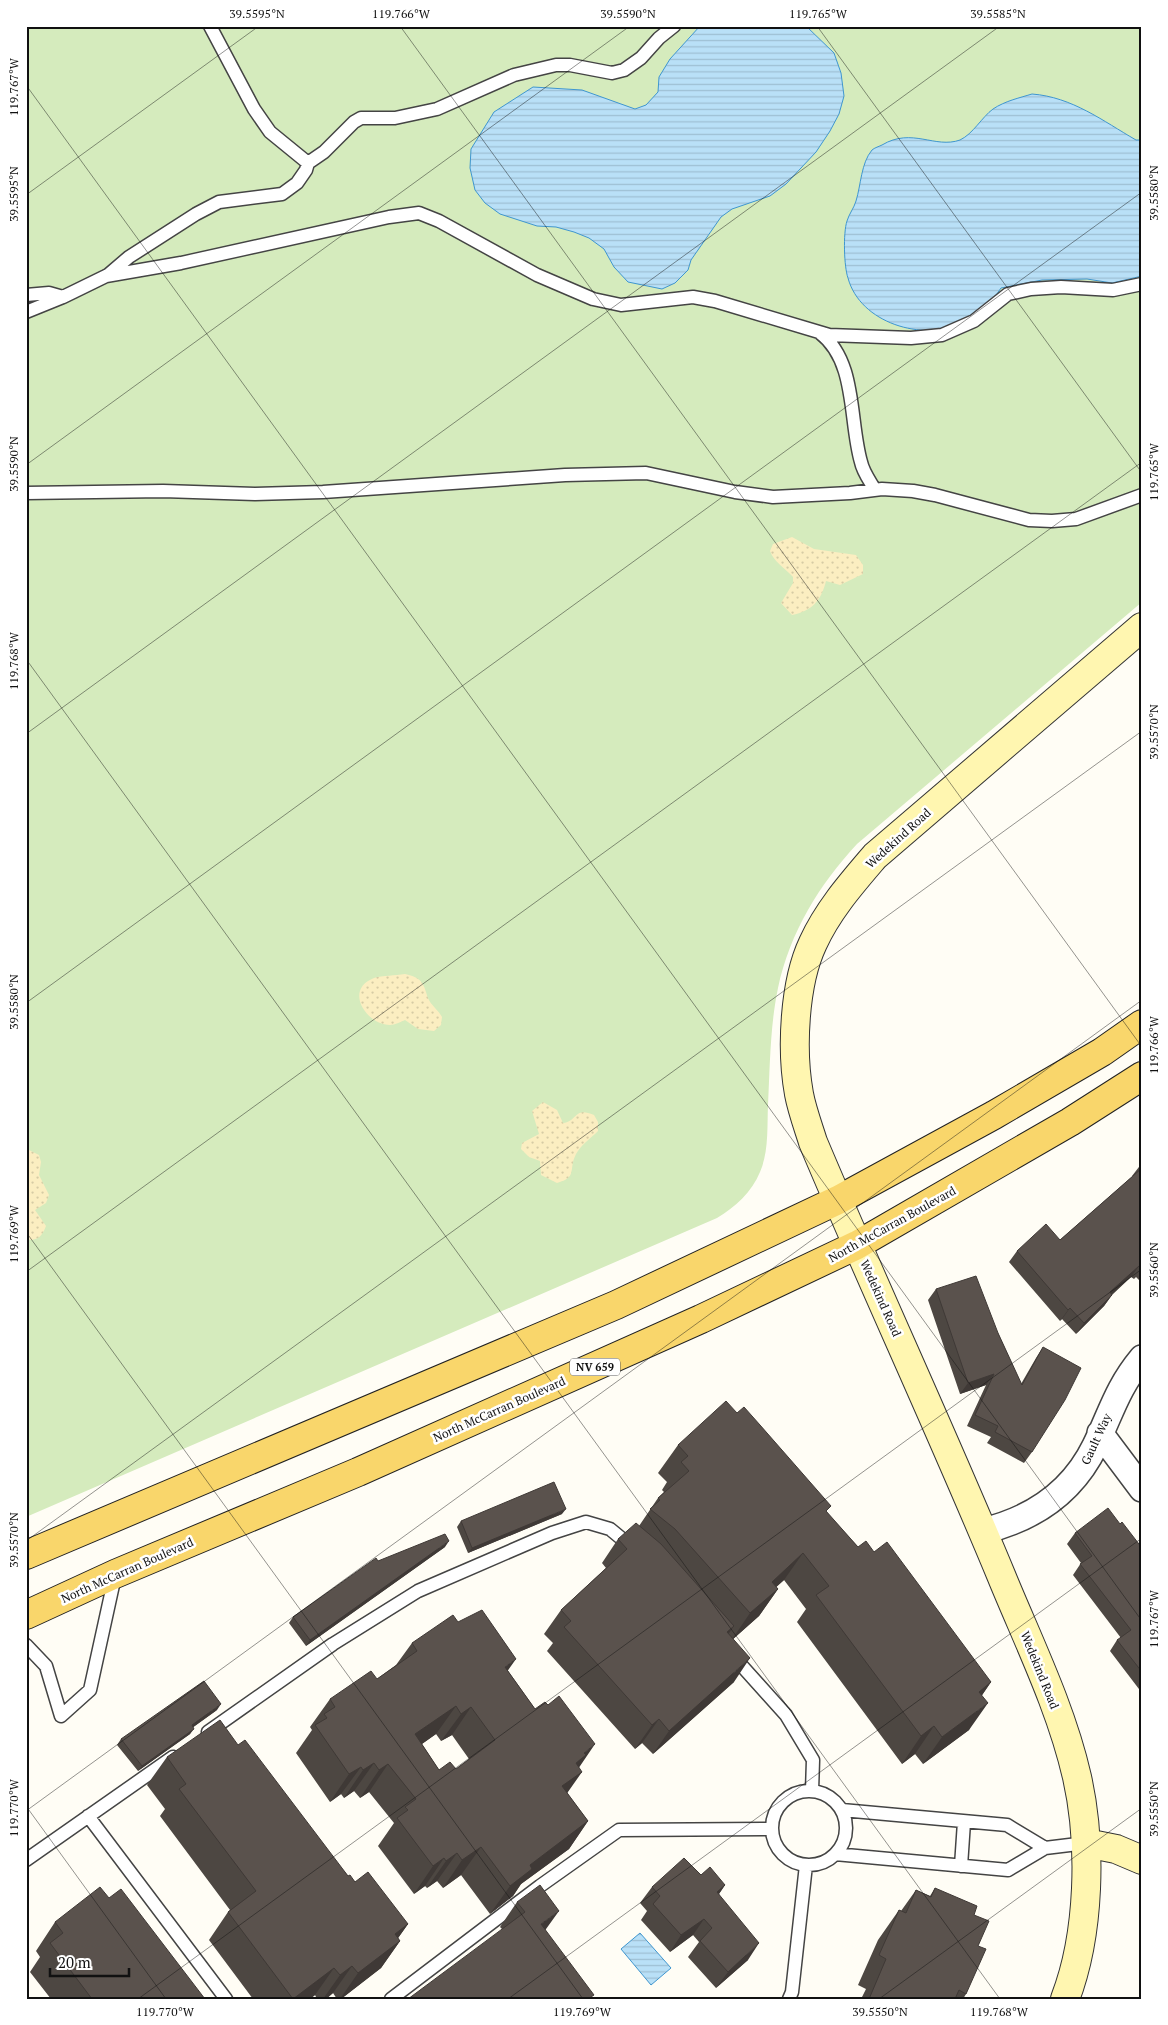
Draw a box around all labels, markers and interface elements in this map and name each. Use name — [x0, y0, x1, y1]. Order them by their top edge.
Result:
text: 39.5595°N — [229, 6, 285, 21]
text: 119.766°W — [372, 6, 431, 21]
text: 39.5590°N — [600, 6, 656, 21]
text: 119.765°W — [789, 6, 848, 21]
text: 39.5585°N — [970, 6, 1026, 21]
text: 119.767°W — [6, 57, 21, 116]
text: 39.5580°N — [1146, 165, 1161, 221]
text: 39.5595°N — [6, 166, 21, 222]
text: 39.5590°N — [6, 436, 21, 492]
text: 119.765°W — [1146, 442, 1161, 501]
text: 119.768°W — [6, 631, 21, 690]
text: 39.5570°N — [1146, 704, 1161, 760]
street label: Wedekind Road — [862, 805, 934, 871]
text: 39.5580°N — [6, 974, 21, 1030]
text: 119.766°W — [1146, 1015, 1161, 1074]
street label: North McCarran Boulevard — [826, 1183, 959, 1265]
text: 119.769°W — [6, 1204, 21, 1263]
text: 39.5560°N — [1146, 1242, 1161, 1298]
street label: Wedekind Road — [857, 1257, 905, 1339]
road number: NV 659 — [570, 1358, 620, 1375]
street label: North McCarran Boulevard — [430, 1373, 568, 1445]
street label: Gault Way — [1078, 1410, 1115, 1467]
text: 39.5570°N — [6, 1512, 21, 1568]
street label: North McCarran Boulevard — [58, 1534, 196, 1606]
text: 119.767°W — [1146, 1589, 1161, 1648]
street label: Wedekind Road — [1018, 1629, 1063, 1711]
text: 119.770°W — [6, 1778, 21, 1837]
text: 39.5550°N — [1146, 1781, 1161, 1837]
scale bar — [50, 1945, 129, 1977]
text: 20 m — [58, 1952, 91, 1972]
text: 119.770°W — [136, 2004, 195, 2019]
text: 119.769°W — [553, 2004, 612, 2019]
text: 39.5550°N — [852, 2004, 908, 2019]
text: 119.768°W — [970, 2004, 1029, 2019]

